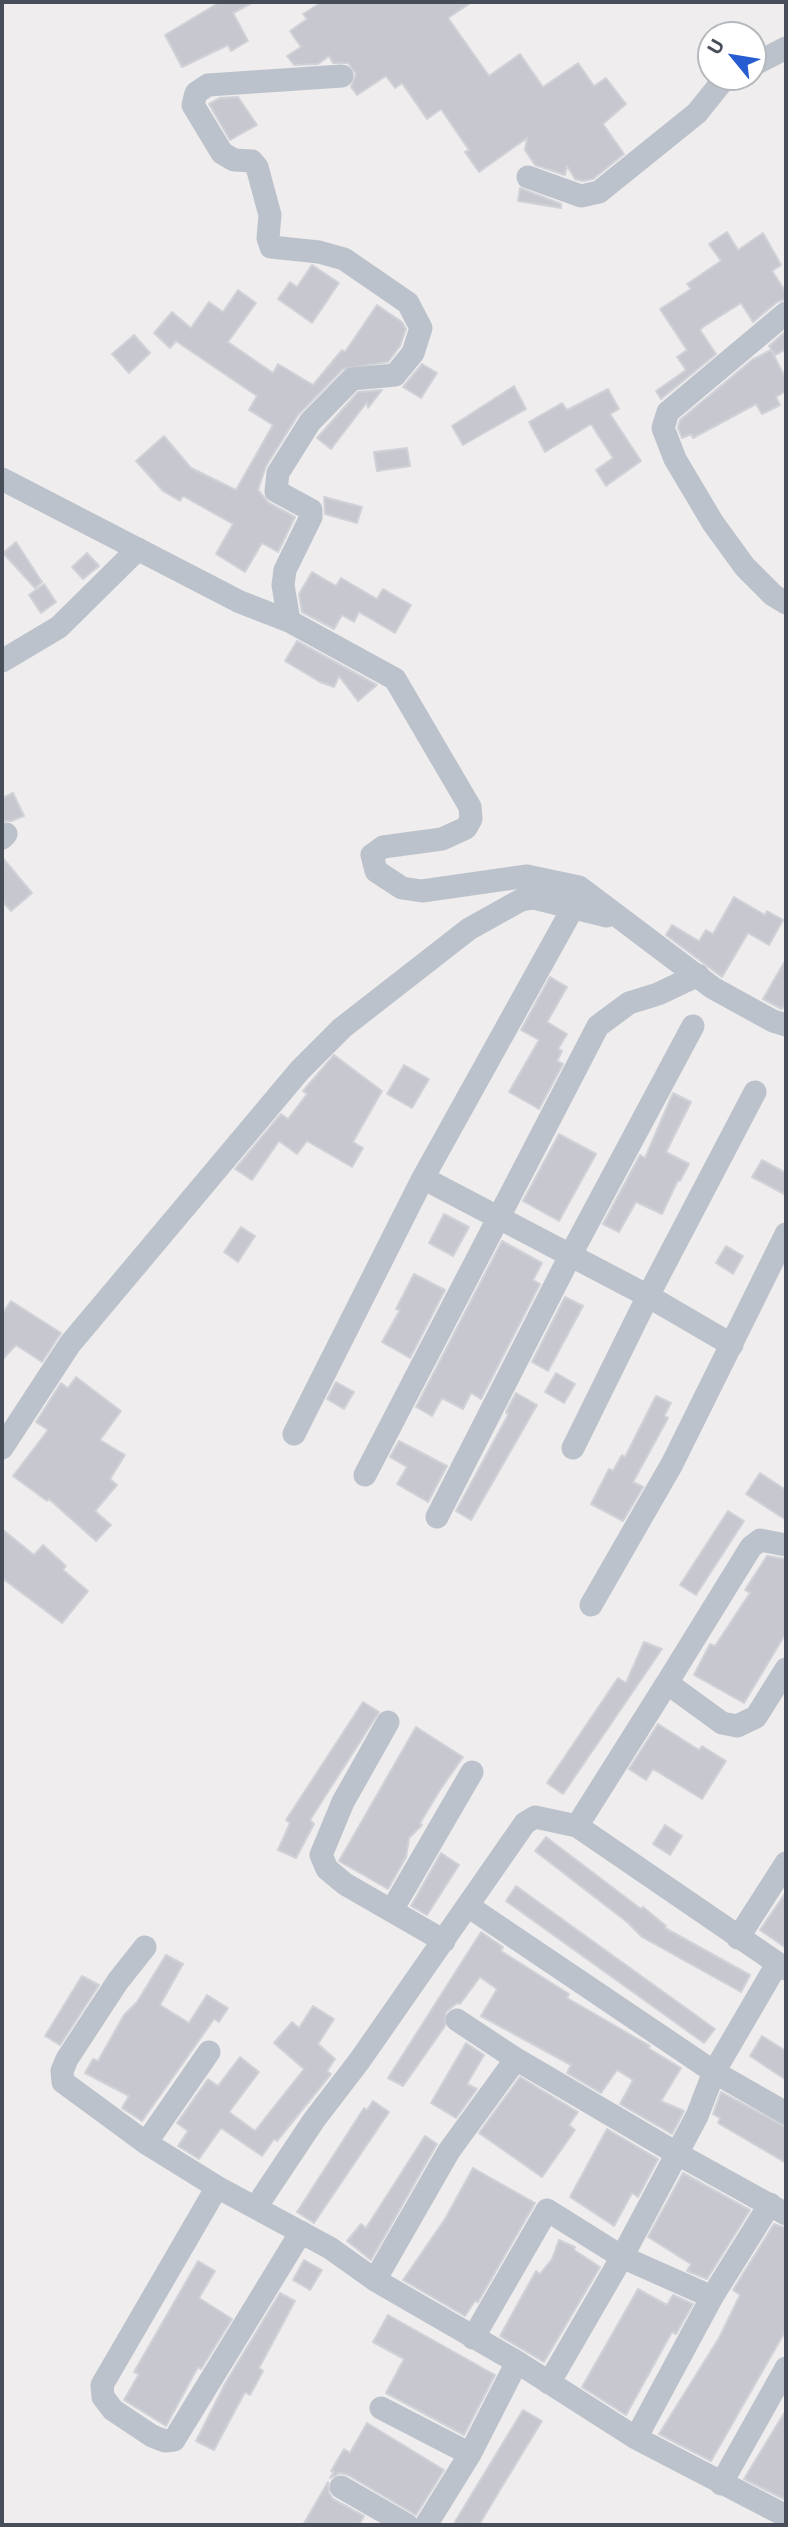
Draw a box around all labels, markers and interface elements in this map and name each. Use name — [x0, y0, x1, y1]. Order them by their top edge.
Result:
north arrow — [697, 21, 767, 91]
text: U — [701, 34, 730, 59]

